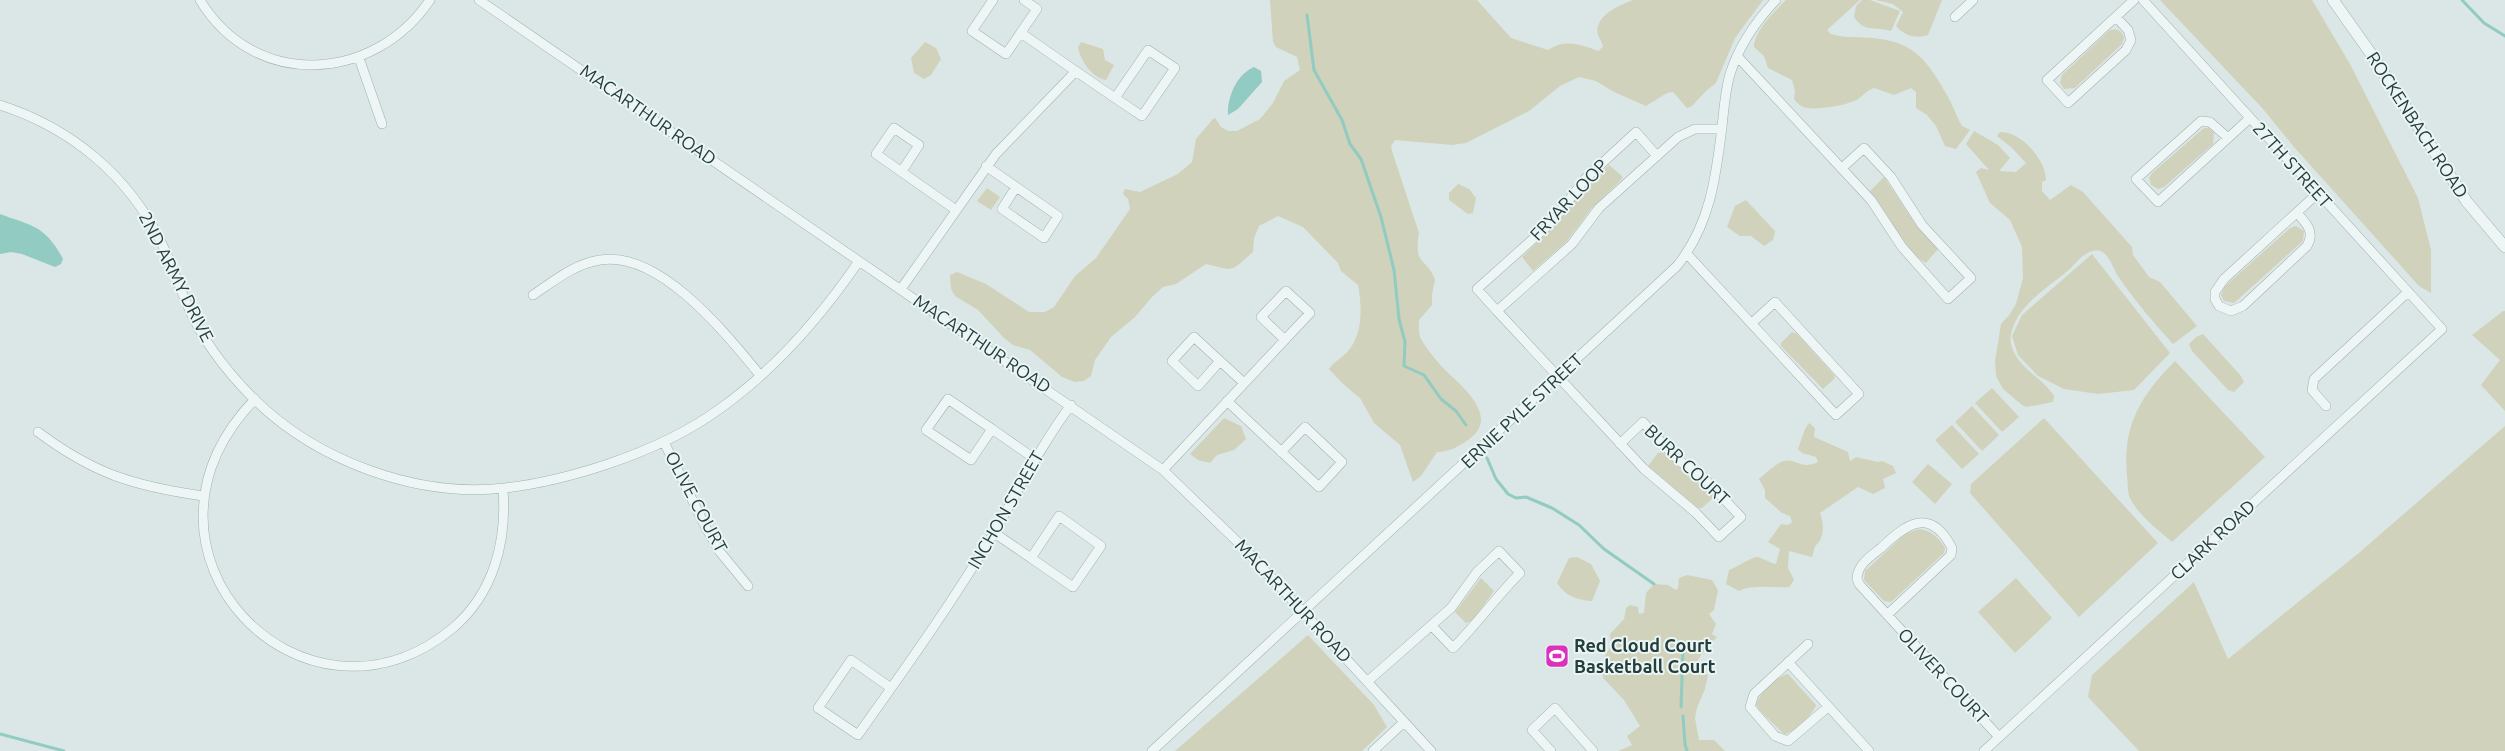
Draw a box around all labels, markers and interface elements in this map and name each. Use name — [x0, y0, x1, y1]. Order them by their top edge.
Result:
street label: ROCKENBACH ROAD — [2363, 48, 2473, 201]
street label: MACARTHUR ROAD — [577, 60, 720, 169]
street label: 27TH STREET — [2249, 118, 2336, 211]
street label: FRYAR LOOP — [1525, 154, 1611, 244]
street label: 2ND ARMY DRIVE — [136, 208, 218, 345]
street label: MACARTHUR ROAD — [910, 290, 1055, 397]
street label: ERNIE PYLE STREET — [1457, 349, 1586, 472]
street label: BURR COURT — [1641, 420, 1734, 509]
street label: INCHON STREET — [963, 447, 1047, 572]
street label: OLIVE COURT — [662, 448, 732, 556]
street label: CLARK ROAD — [2166, 495, 2259, 583]
street label: MACARTHUR ROAD — [1231, 535, 1356, 666]
street label: OLIVER COURT — [1894, 624, 1993, 727]
place label: Red Cloud Court Basketball Court — [1574, 635, 1716, 676]
sports icon: Red Cloud Court Basketball Court — [1544, 643, 1570, 669]

